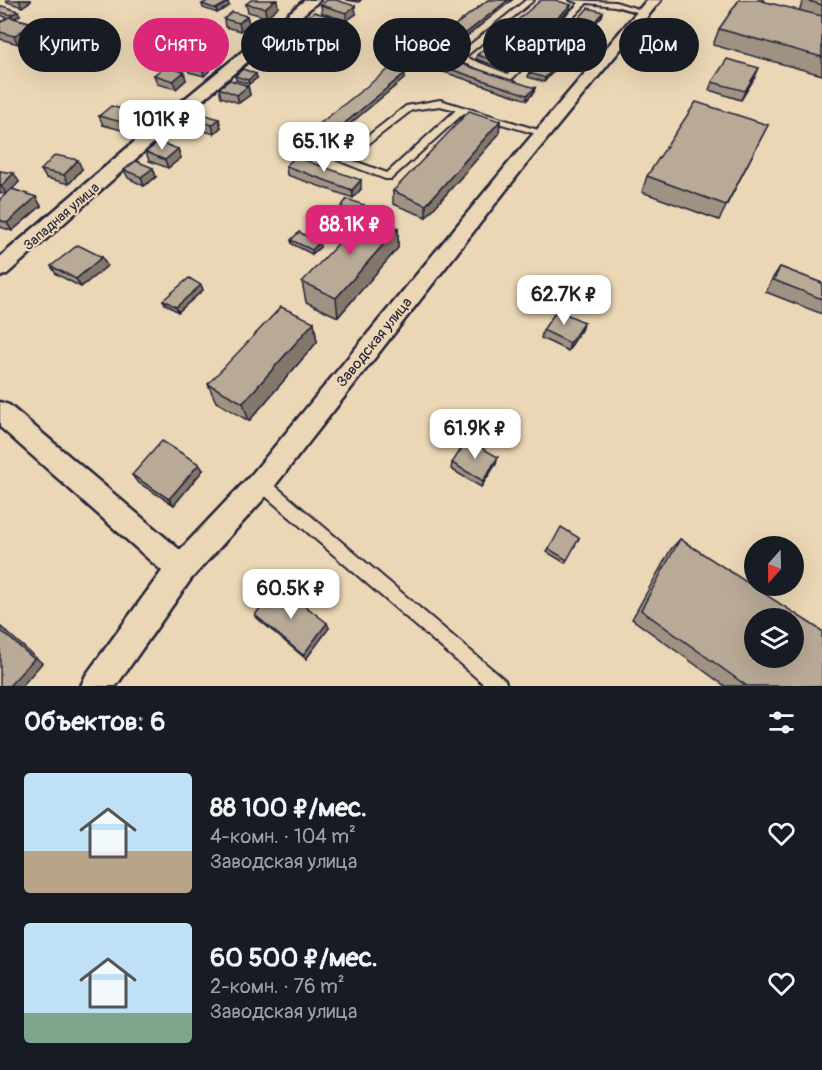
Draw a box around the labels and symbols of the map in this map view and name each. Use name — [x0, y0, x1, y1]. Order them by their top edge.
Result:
pin: 101K ₽ — [113, 100, 211, 151]
pin: 65.1K ₽ — [269, 122, 379, 173]
street label: Западная улица — [20, 179, 103, 254]
pin: 88.1K ₽ — [295, 205, 405, 256]
pin: 62.7K ₽ — [509, 275, 619, 326]
street label: Заводская улица — [332, 293, 417, 391]
pin: 61.9K ₽ — [420, 409, 530, 460]
north arrow — [744, 536, 804, 596]
pin: 60.5K ₽ — [236, 569, 346, 620]

